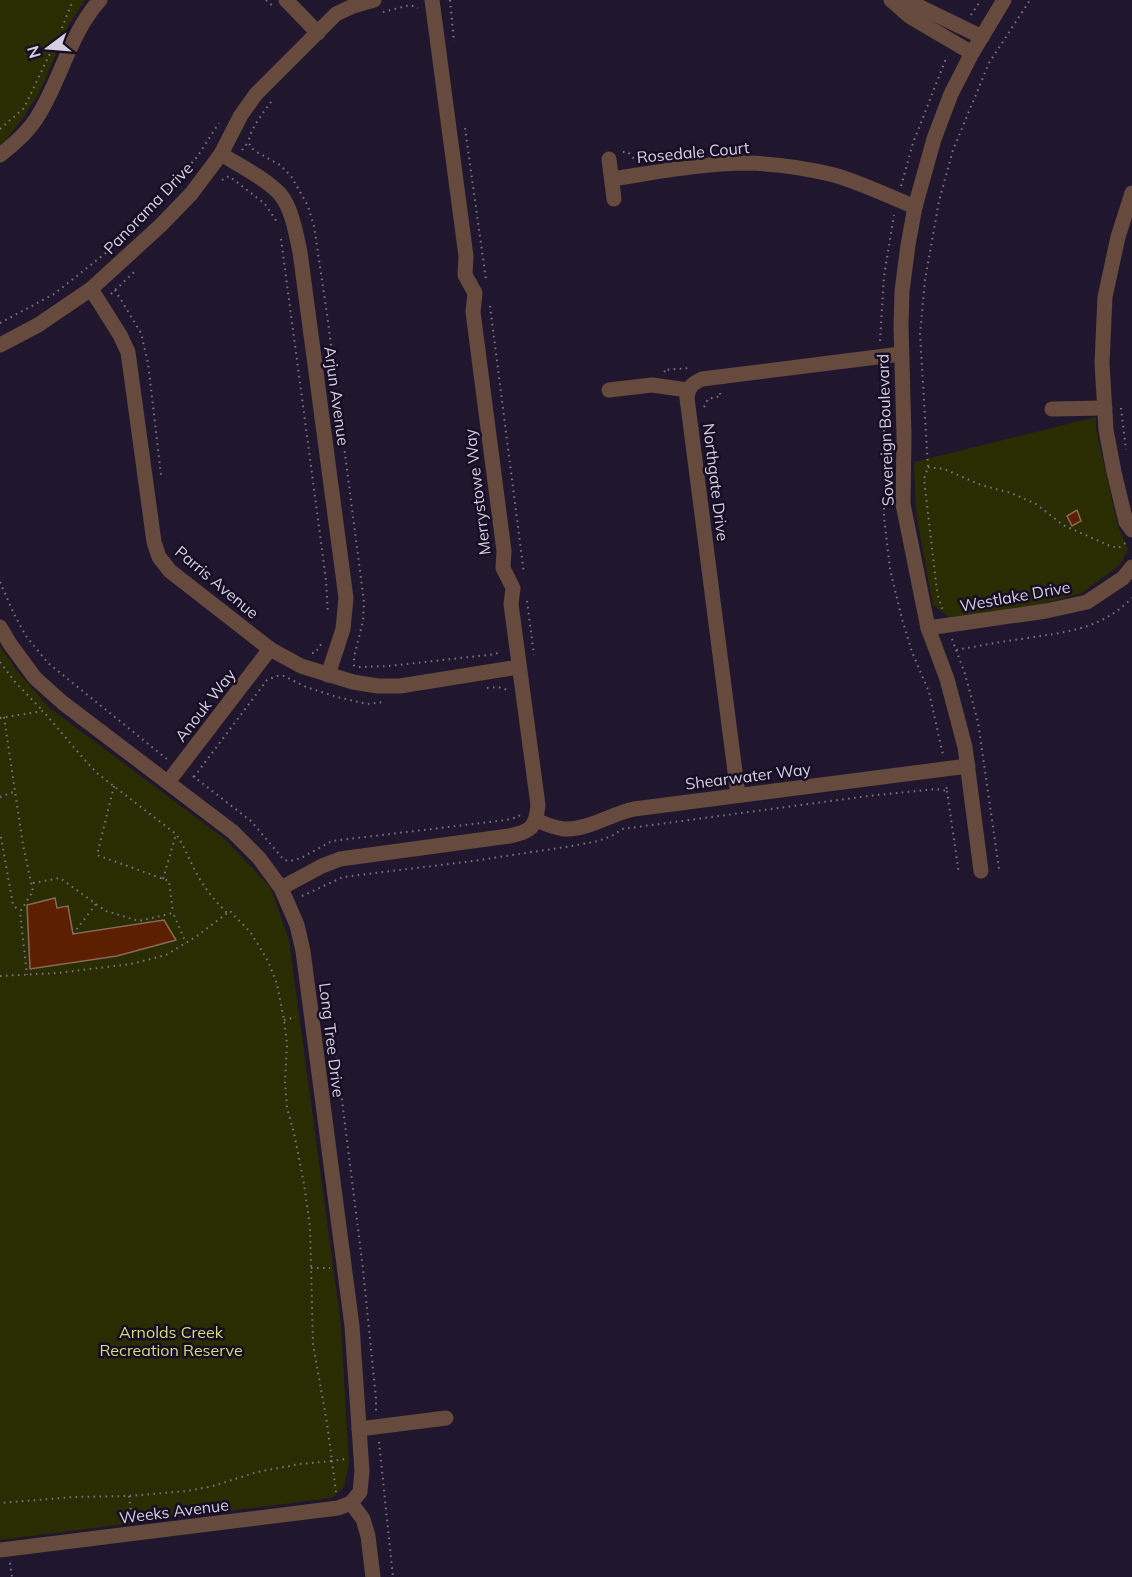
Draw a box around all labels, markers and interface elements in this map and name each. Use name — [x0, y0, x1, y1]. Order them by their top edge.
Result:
north arrow — [18, 18, 78, 78]
text: N — [22, 44, 45, 61]
street label: Rosedale Court — [636, 137, 751, 167]
street label: Panorama Drive — [99, 158, 197, 258]
street label: Arjun Avenue — [320, 345, 354, 447]
street label: Sovereign Boulevard — [872, 354, 898, 506]
street label: Northgate Drive — [699, 422, 733, 542]
street label: Merrystowe Way — [459, 427, 495, 556]
street label: Parris Avenue — [171, 541, 263, 623]
street label: Westlake Drive — [958, 576, 1072, 616]
street label: Anouk Way — [170, 664, 240, 745]
street label: Shearwater Way — [684, 758, 812, 794]
street label: Long Tree Drive — [315, 982, 349, 1098]
park label: Arnolds Creek Recreation Reserve — [99, 1322, 243, 1360]
street label: Weeks Avenue — [118, 1494, 230, 1528]

